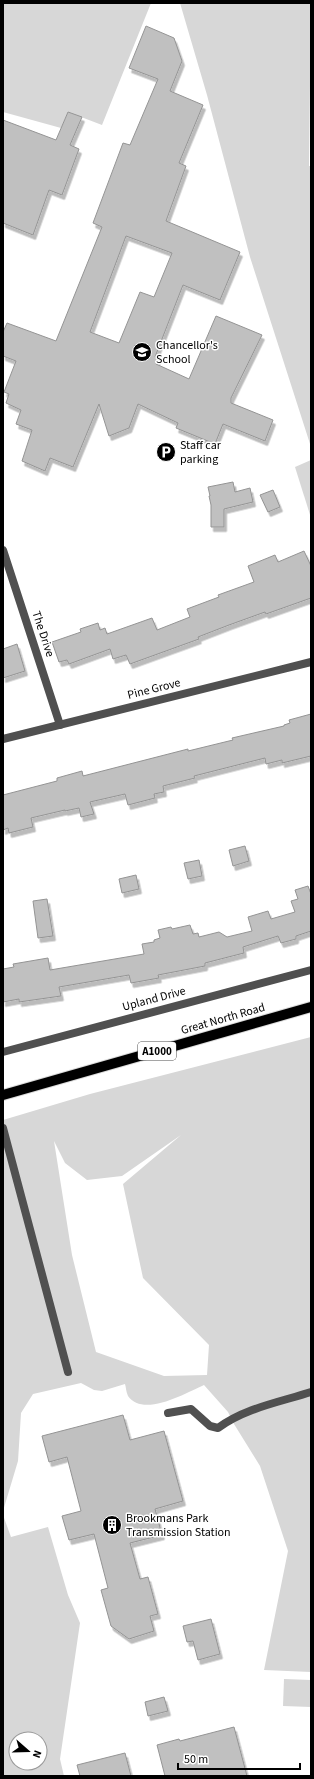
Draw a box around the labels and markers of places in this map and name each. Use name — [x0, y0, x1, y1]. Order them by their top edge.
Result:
place label: Chancellor's School — [156, 337, 218, 368]
school or university icon: Chancellor's School — [131, 341, 153, 363]
place label: Staff car parking — [180, 437, 222, 468]
parking icon: Staff car parking — [155, 441, 177, 463]
place label: Brookmans Park Transmission Station — [126, 1510, 231, 1541]
building icon: Brookmans Park Transmission Station — [101, 1514, 123, 1536]

